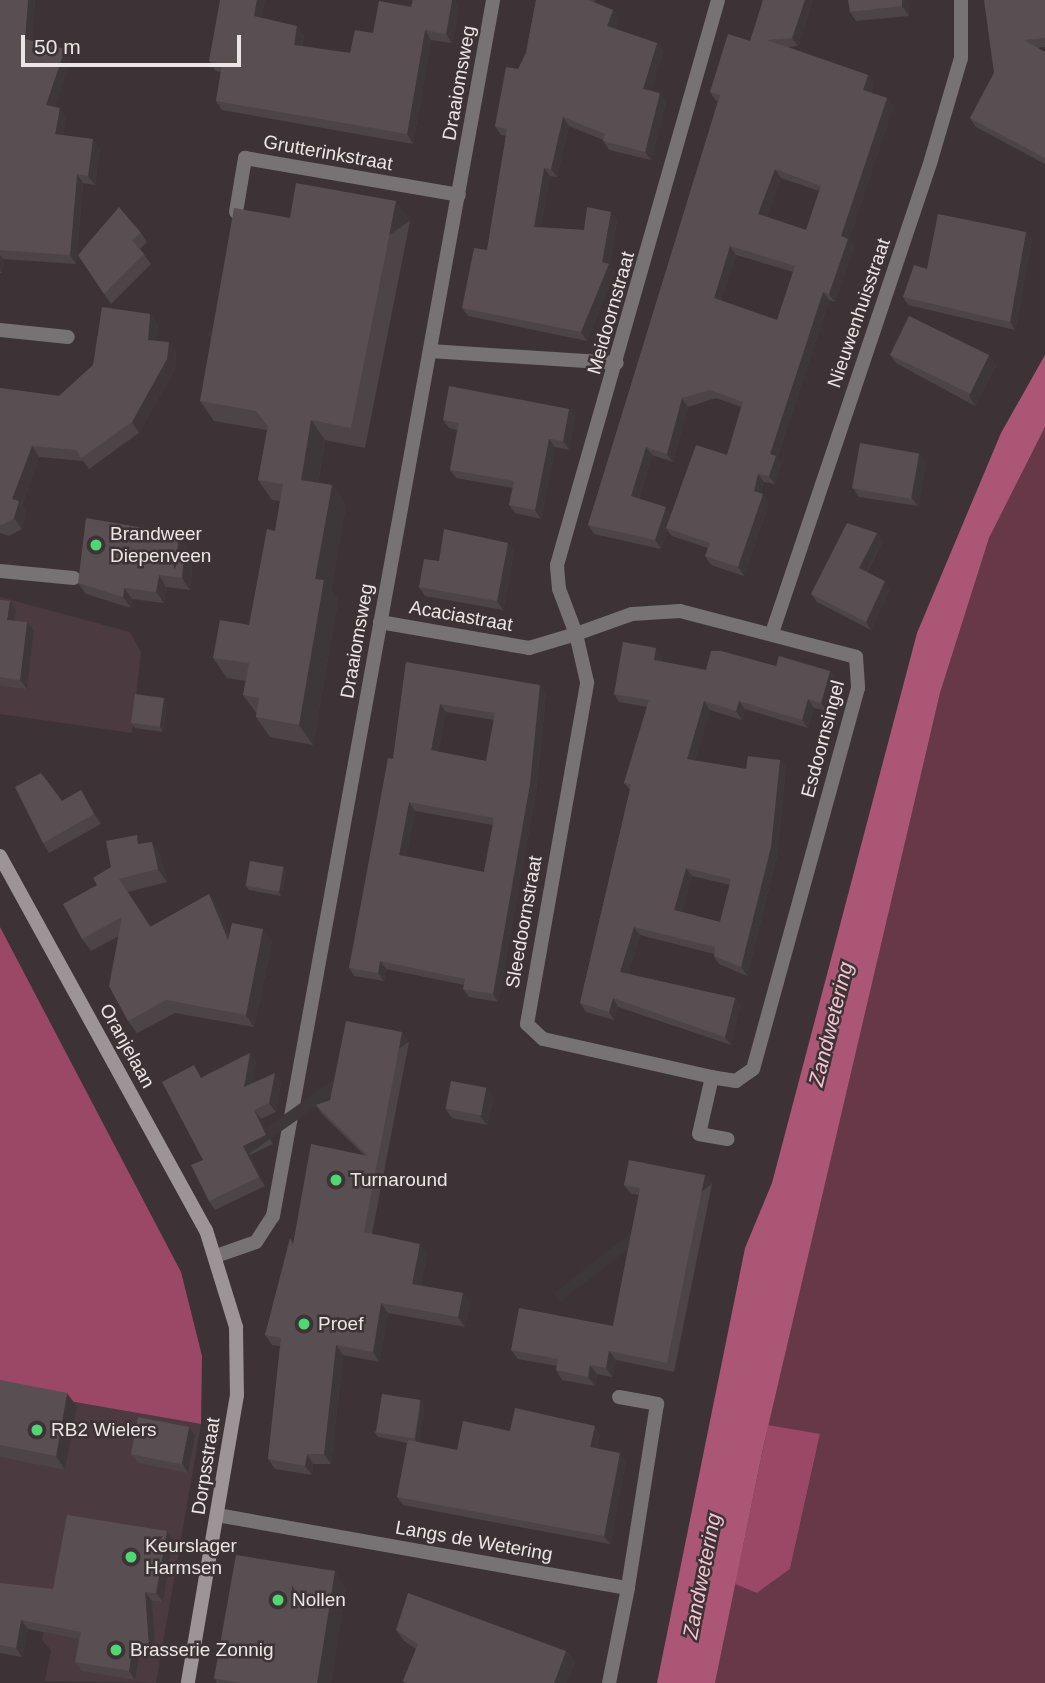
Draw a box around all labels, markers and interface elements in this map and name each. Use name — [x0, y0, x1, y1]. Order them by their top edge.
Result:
scale bar — [24, 21, 245, 65]
street label: Draaiomsweg — [438, 24, 480, 142]
text: 50 m — [34, 35, 81, 58]
street label: Grutterinkstraat — [262, 130, 394, 176]
street label: Nieuwenhuisstraat — [823, 235, 895, 391]
street label: Meidoornstraat — [583, 249, 639, 377]
place label: Brandweer Diepenveen — [110, 523, 211, 567]
marker: Brandweer Diepenveen — [88, 537, 104, 553]
street label: Draaiomsweg — [336, 582, 378, 700]
street label: Acaciastraat — [408, 596, 514, 636]
street label: Esdoornsingel — [796, 678, 850, 800]
street label: Sleedoornstraat — [501, 854, 547, 990]
water label: Zandwetering — [803, 959, 859, 1089]
street label: Oranjelaan — [94, 1000, 160, 1092]
place label: Turnaround — [350, 1169, 448, 1191]
marker: Turnaround — [328, 1172, 344, 1188]
place label: Proef — [318, 1313, 363, 1335]
marker: Proef — [296, 1316, 312, 1332]
street label: Dorpsstraat — [187, 1416, 225, 1516]
place label: RB2 Wielers — [51, 1419, 157, 1441]
marker: RB2 Wielers — [29, 1422, 45, 1438]
water label: Zandwetering — [677, 1511, 727, 1641]
street label: Langs de Wetering — [394, 1516, 554, 1566]
place label: Keurslager Harmsen — [145, 1535, 237, 1579]
marker: Keurslager Harmsen — [123, 1549, 139, 1565]
place label: Nollen — [292, 1589, 346, 1611]
marker: Nollen — [270, 1592, 286, 1608]
place label: Brasserie Zonnig — [130, 1639, 274, 1661]
marker: Brasserie Zonnig — [108, 1642, 124, 1658]

